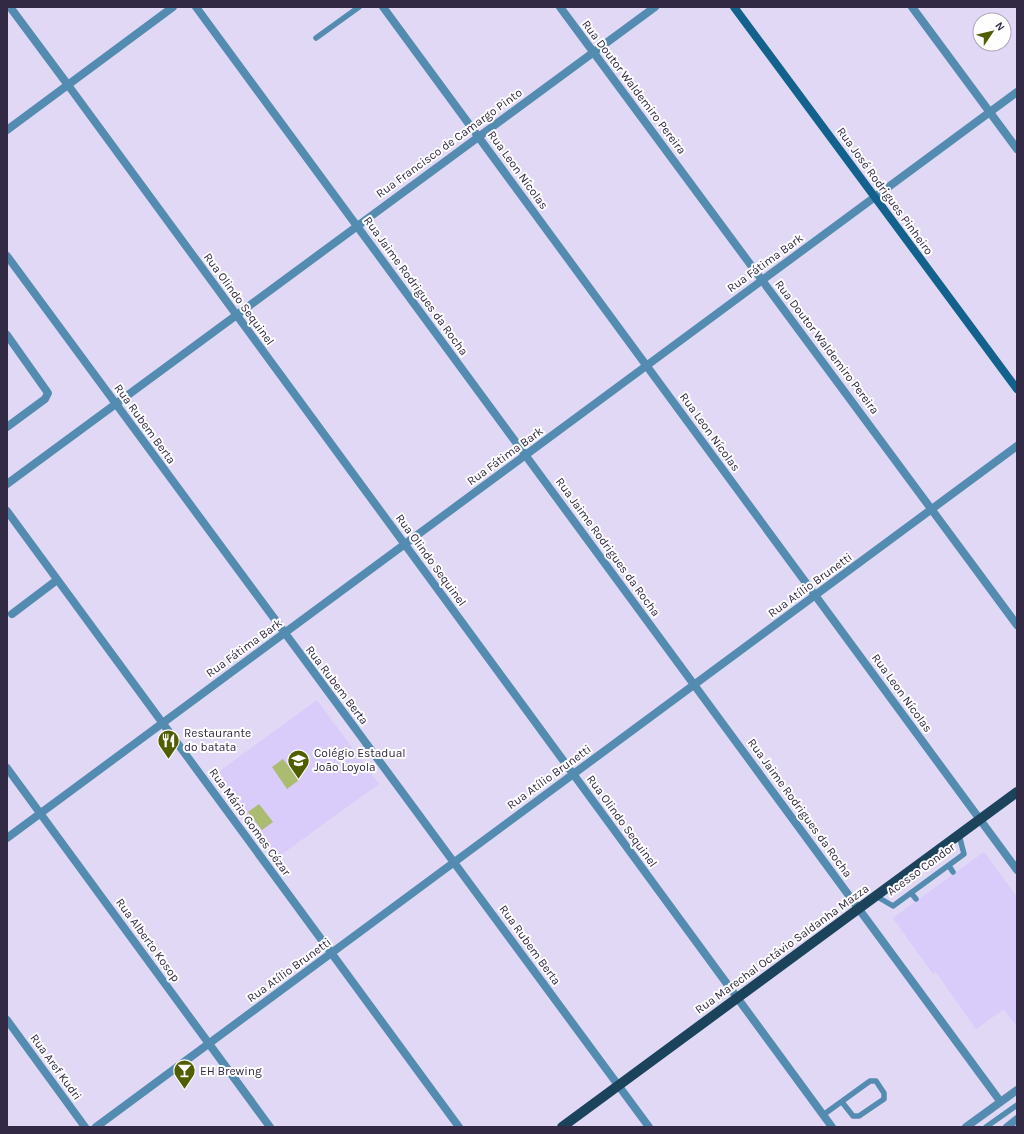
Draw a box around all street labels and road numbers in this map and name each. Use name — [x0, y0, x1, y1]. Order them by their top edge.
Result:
street label: Rua Doutor Waldemiro Pereira — [579, 17, 689, 157]
street label: Rua Francisco de Camargo Pinto — [373, 85, 525, 201]
street label: Rua José Rodrigues Pinheiro — [834, 124, 936, 258]
street label: Rua Leon Nícolas — [485, 128, 551, 212]
street label: Rua Jaime Rodrigues da Rocha — [361, 214, 471, 358]
street label: Rua Fátima Bark — [724, 231, 806, 295]
street label: Rua Olindo Sequinel — [201, 250, 277, 348]
street label: Rua Doutor Waldemiro Pereira — [772, 277, 882, 417]
street label: Rua Rubem Berta — [111, 381, 179, 467]
street label: Rua Leon Nícolas — [677, 390, 743, 474]
street label: Rua Fátima Bark — [464, 424, 546, 488]
street label: Rua Jaime Rodrigues da Rocha — [553, 475, 663, 619]
street label: Rua Olindo Sequinel — [393, 511, 469, 609]
street label: Rua Atílio Brunetti — [765, 550, 855, 620]
street label: Rua Fátima Bark — [203, 616, 285, 680]
street label: Rua Rubem Berta — [303, 643, 371, 727]
street label: Rua Leon Nícolas — [869, 651, 935, 735]
street label: Rua Jaime Rodrigues da Rocha — [745, 736, 855, 880]
street label: Rua Atílio Brunetti — [504, 742, 594, 812]
street label: Rua Mário Gomes Cézar — [206, 766, 294, 879]
street label: Rua Olindo Sequinel — [584, 772, 660, 870]
street label: Acesso Condor — [884, 839, 958, 898]
street label: Rua Marechal Octávio Saldanha Mazza — [692, 881, 872, 1017]
street label: Rua Alberto Kosop — [113, 896, 183, 984]
street label: Rua Rubem Berta — [496, 902, 564, 988]
street label: Rua Atílio Brunetti — [244, 935, 334, 1005]
street label: Rua Aref Kudri — [27, 1031, 85, 1103]

